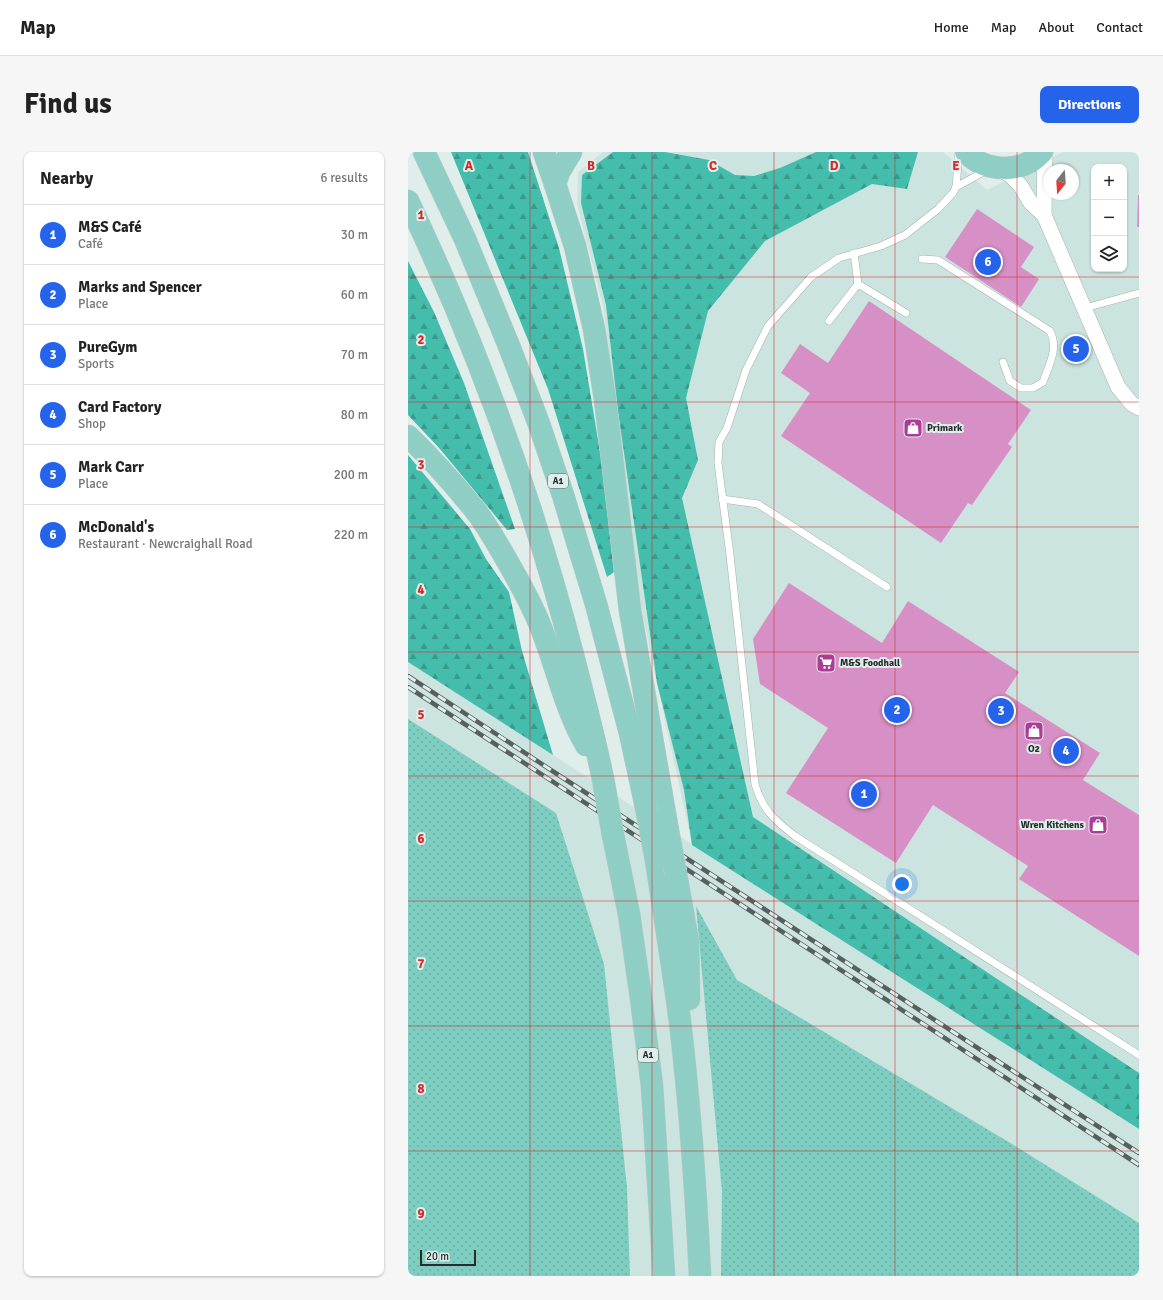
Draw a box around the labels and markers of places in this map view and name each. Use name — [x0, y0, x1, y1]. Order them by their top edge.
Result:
pin: 6 — [975, 247, 1001, 277]
pin: 5 — [1063, 334, 1089, 364]
shop icon: Primark — [902, 417, 924, 439]
place label: Primark — [927, 422, 963, 434]
supermarket icon: M&S Foodhall — [815, 652, 837, 674]
place label: M&S Foodhall — [840, 657, 900, 669]
pin: 2 — [884, 695, 910, 725]
pin: 3 — [988, 696, 1014, 726]
shop icon: O2 — [1023, 720, 1045, 742]
pin: 4 — [1053, 736, 1079, 766]
place label: O2 — [1028, 743, 1040, 755]
pin: 1 — [851, 779, 877, 809]
shop icon: Wren Kitchens — [1087, 814, 1109, 836]
place label: Wren Kitchens — [1021, 819, 1085, 831]

